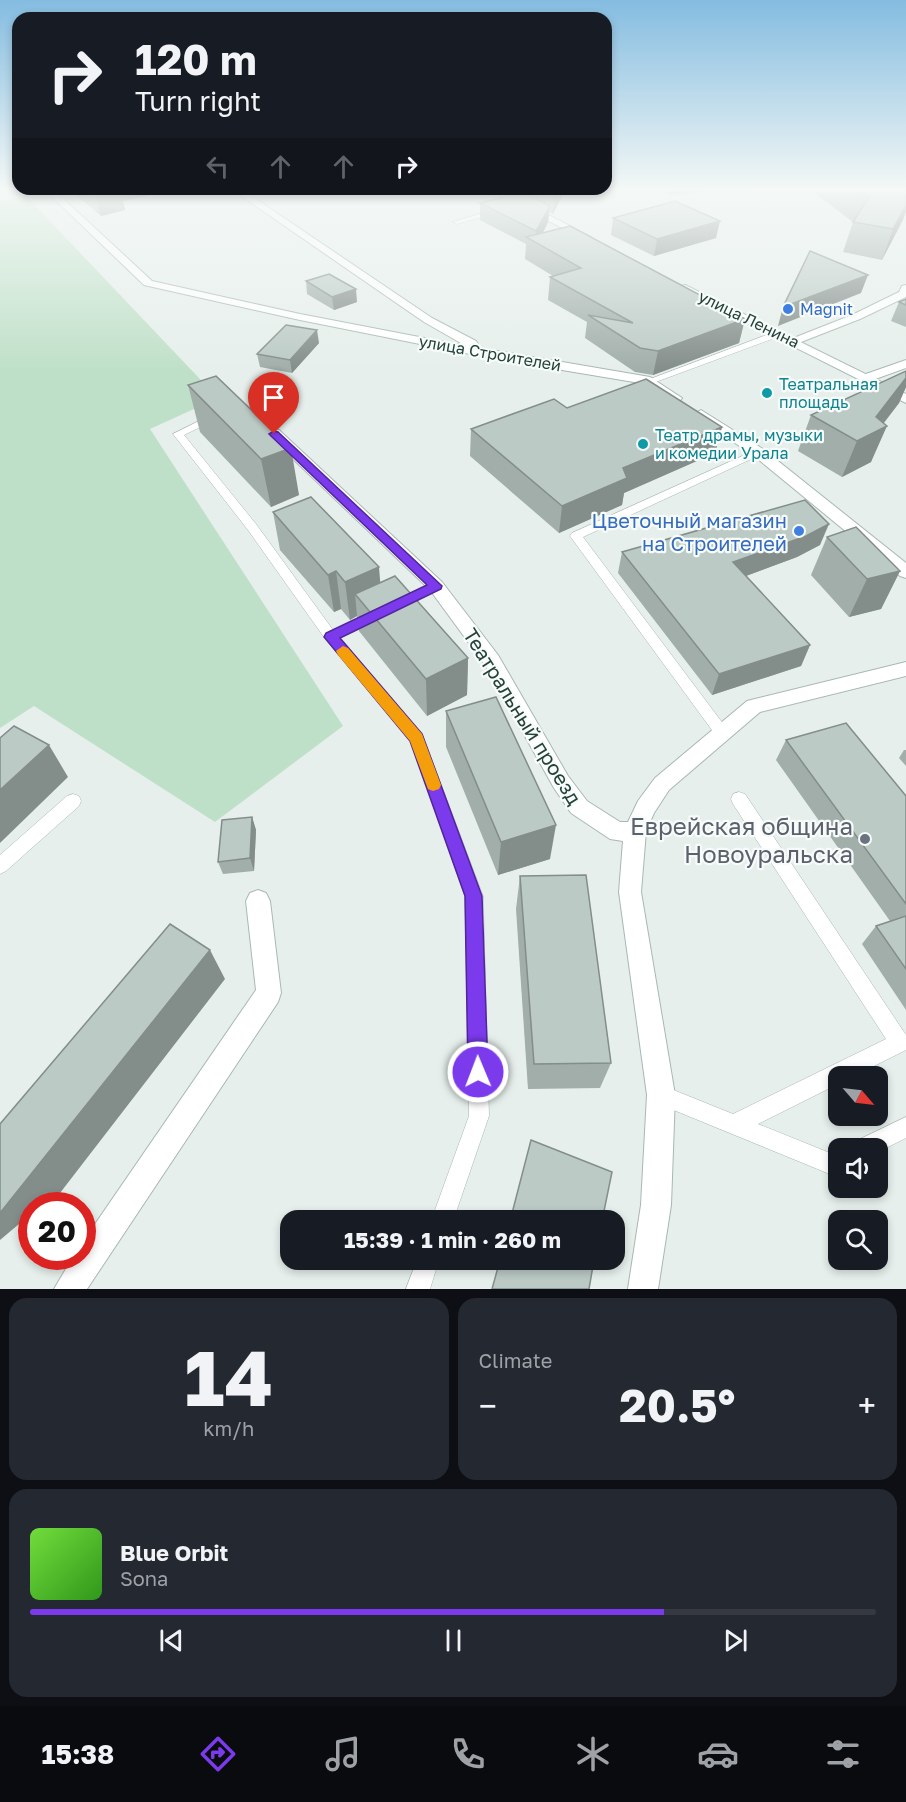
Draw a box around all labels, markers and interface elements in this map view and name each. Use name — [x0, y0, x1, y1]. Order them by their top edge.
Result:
text: 120 m — [135, 34, 257, 84]
icon: right — [36, 36, 114, 114]
text: Turn right — [135, 85, 261, 117]
icon: left — [201, 150, 234, 183]
icon: ahead — [264, 150, 297, 183]
icon: ahead — [327, 150, 360, 183]
icon: right — [390, 150, 423, 183]
street label: улица Ленина — [695, 286, 803, 352]
place label: Magnit — [800, 299, 853, 319]
marker: Magnit — [781, 302, 795, 316]
street label: улица Строителей — [417, 331, 563, 375]
pin — [248, 372, 299, 434]
place label: Театральная площадь — [779, 374, 878, 412]
icon: arrive — [257, 381, 290, 414]
marker: Театральная площадь — [760, 386, 774, 400]
place label: Театр драмы, музыки и комедии Урала — [655, 425, 823, 463]
marker: Театр драмы, музыки и комедии Урала — [636, 437, 650, 451]
place label: Цветочный магазин на Строителей — [592, 508, 787, 555]
marker: Цветочный магазин на Строителей — [792, 524, 806, 538]
street label: Театральный проезд — [459, 623, 587, 809]
place label: Еврейская община Новоуральска — [630, 811, 853, 868]
marker: Еврейская община Новоуральска — [858, 832, 872, 846]
position arrow — [446, 1040, 510, 1104]
north arrow — [828, 1066, 888, 1126]
map controls — [828, 1066, 888, 1270]
button: sound — [828, 1138, 888, 1198]
speed limit sign: 20 — [18, 1192, 96, 1270]
button: search — [828, 1210, 888, 1270]
text: 15:39 · 1 min · 260 m — [344, 1226, 561, 1253]
text: 14 — [184, 1330, 273, 1423]
text: Climate — [479, 1348, 552, 1372]
text: 20.5° — [619, 1378, 735, 1432]
text: − — [479, 1386, 497, 1425]
text: + — [858, 1386, 876, 1425]
text: km/h — [203, 1416, 254, 1440]
text: Blue Orbit — [120, 1539, 228, 1566]
text: Sona — [120, 1566, 168, 1590]
icon: previous — [155, 1624, 188, 1657]
icon: pause — [437, 1624, 470, 1657]
icon: next — [719, 1624, 752, 1657]
icon: directions — [197, 1733, 239, 1775]
icon: music — [322, 1733, 364, 1775]
icon: phone — [447, 1733, 489, 1775]
icon: climate — [572, 1733, 614, 1775]
icon: car — [697, 1733, 739, 1775]
icon: filters — [822, 1733, 864, 1775]
text: 15:38 — [42, 1738, 114, 1770]

